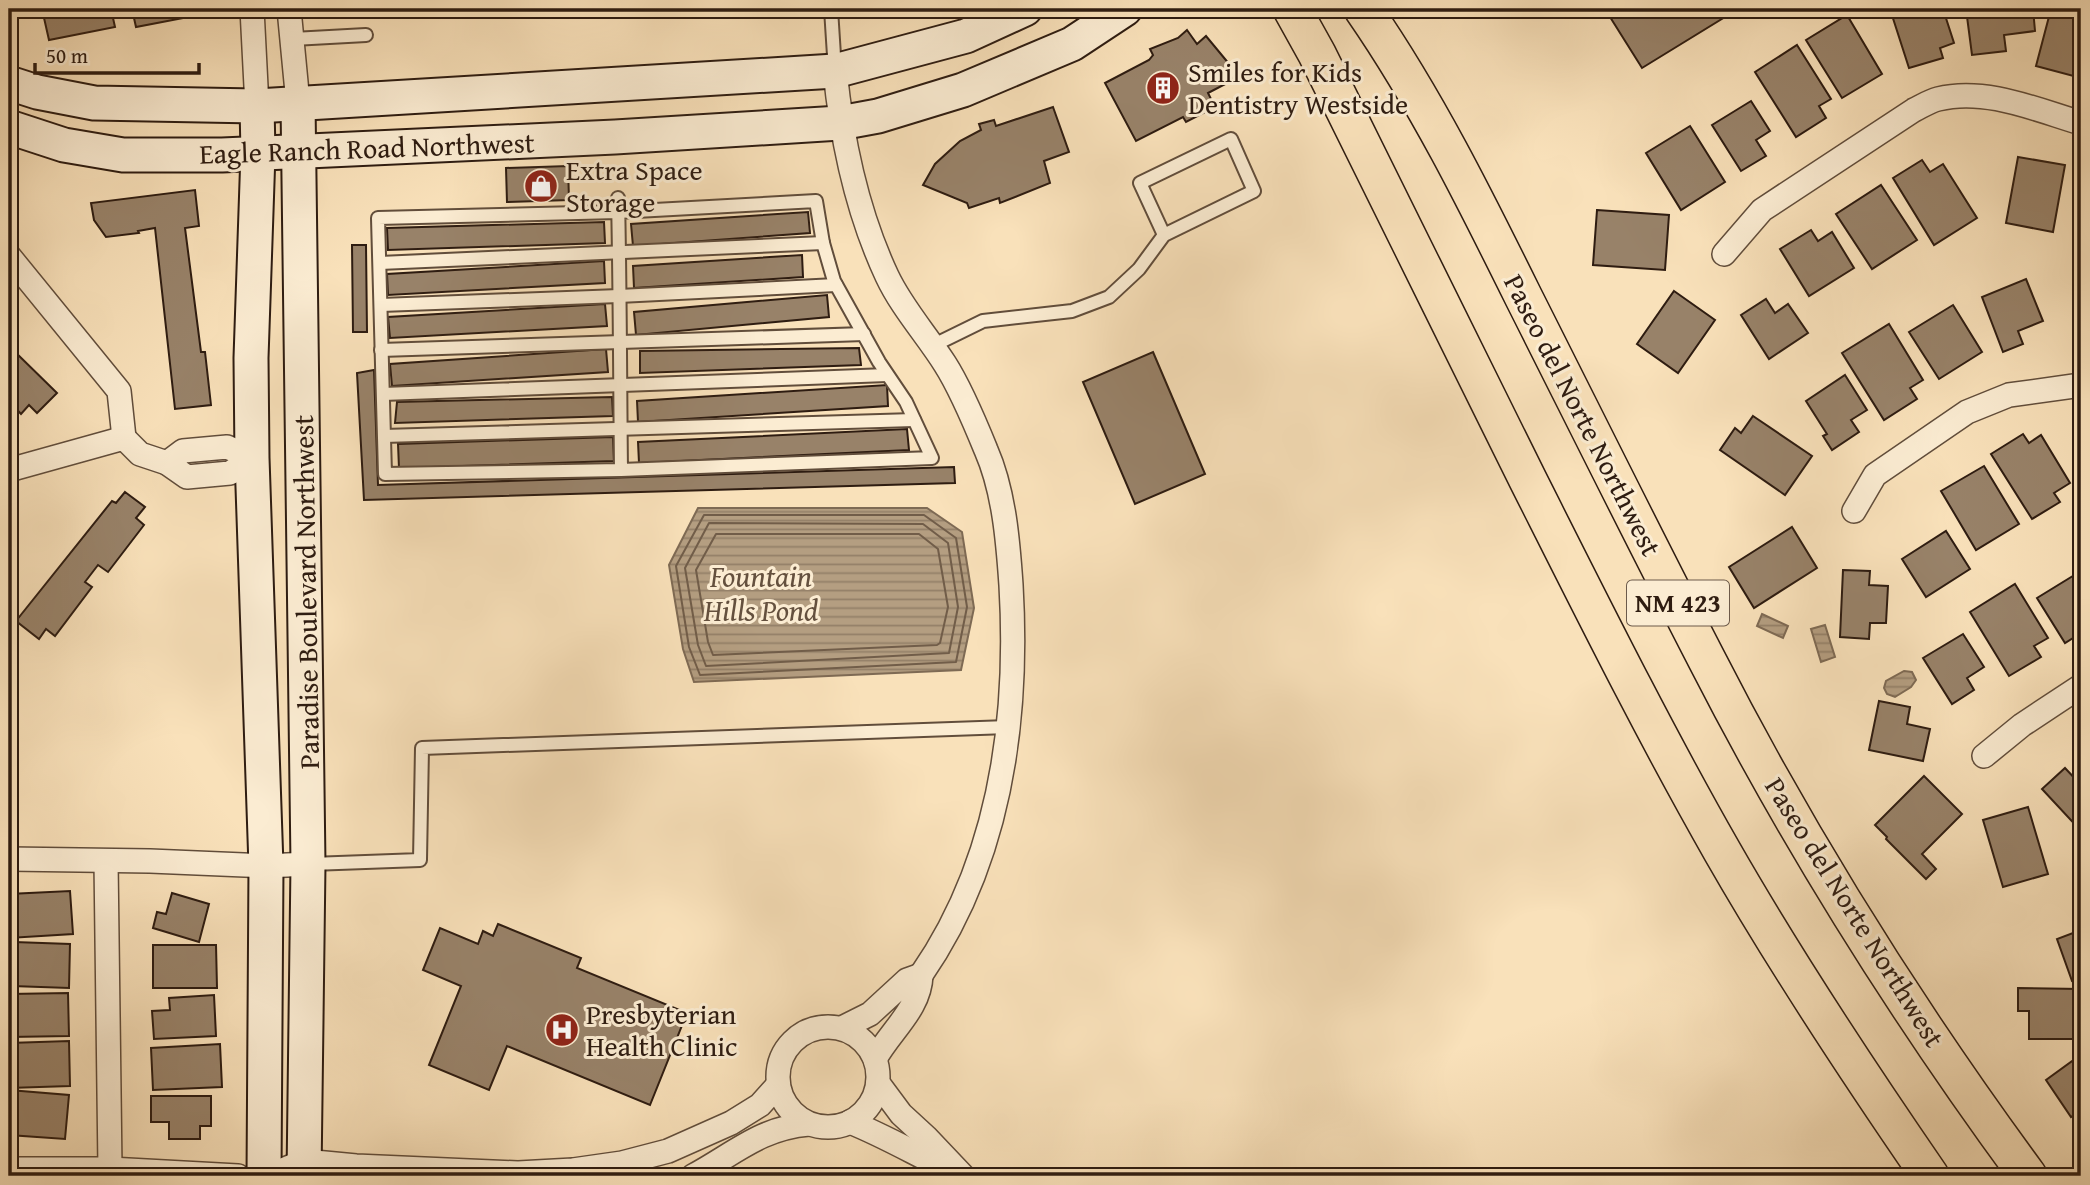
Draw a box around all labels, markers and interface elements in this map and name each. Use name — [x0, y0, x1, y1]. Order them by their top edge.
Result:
scale bar — [35, 32, 200, 76]
text: 50 m — [46, 40, 88, 71]
place label: Smiles for Kids Dentistry Westside — [1188, 51, 1408, 124]
building icon: Smiles for Kids Dentistry Westside — [1144, 69, 1182, 107]
street label: Eagle Ranch Road Northwest — [199, 121, 535, 174]
place label: Extra Space Storage — [566, 149, 703, 222]
shop icon: Extra Space Storage — [522, 167, 560, 205]
street label: Paseo del Norte Northwest — [1494, 267, 1672, 563]
street label: Paradise Boulevard Northwest — [282, 414, 329, 770]
water label: Fountain Hills Pond — [703, 554, 818, 632]
road number: NM 423 — [1627, 580, 1729, 625]
street label: Paseo del Norte Northwest — [1755, 769, 1955, 1055]
place label: Presbyterian Health Clinic — [586, 993, 738, 1066]
hospital icon: Presbyterian Health Clinic — [543, 1011, 581, 1049]

